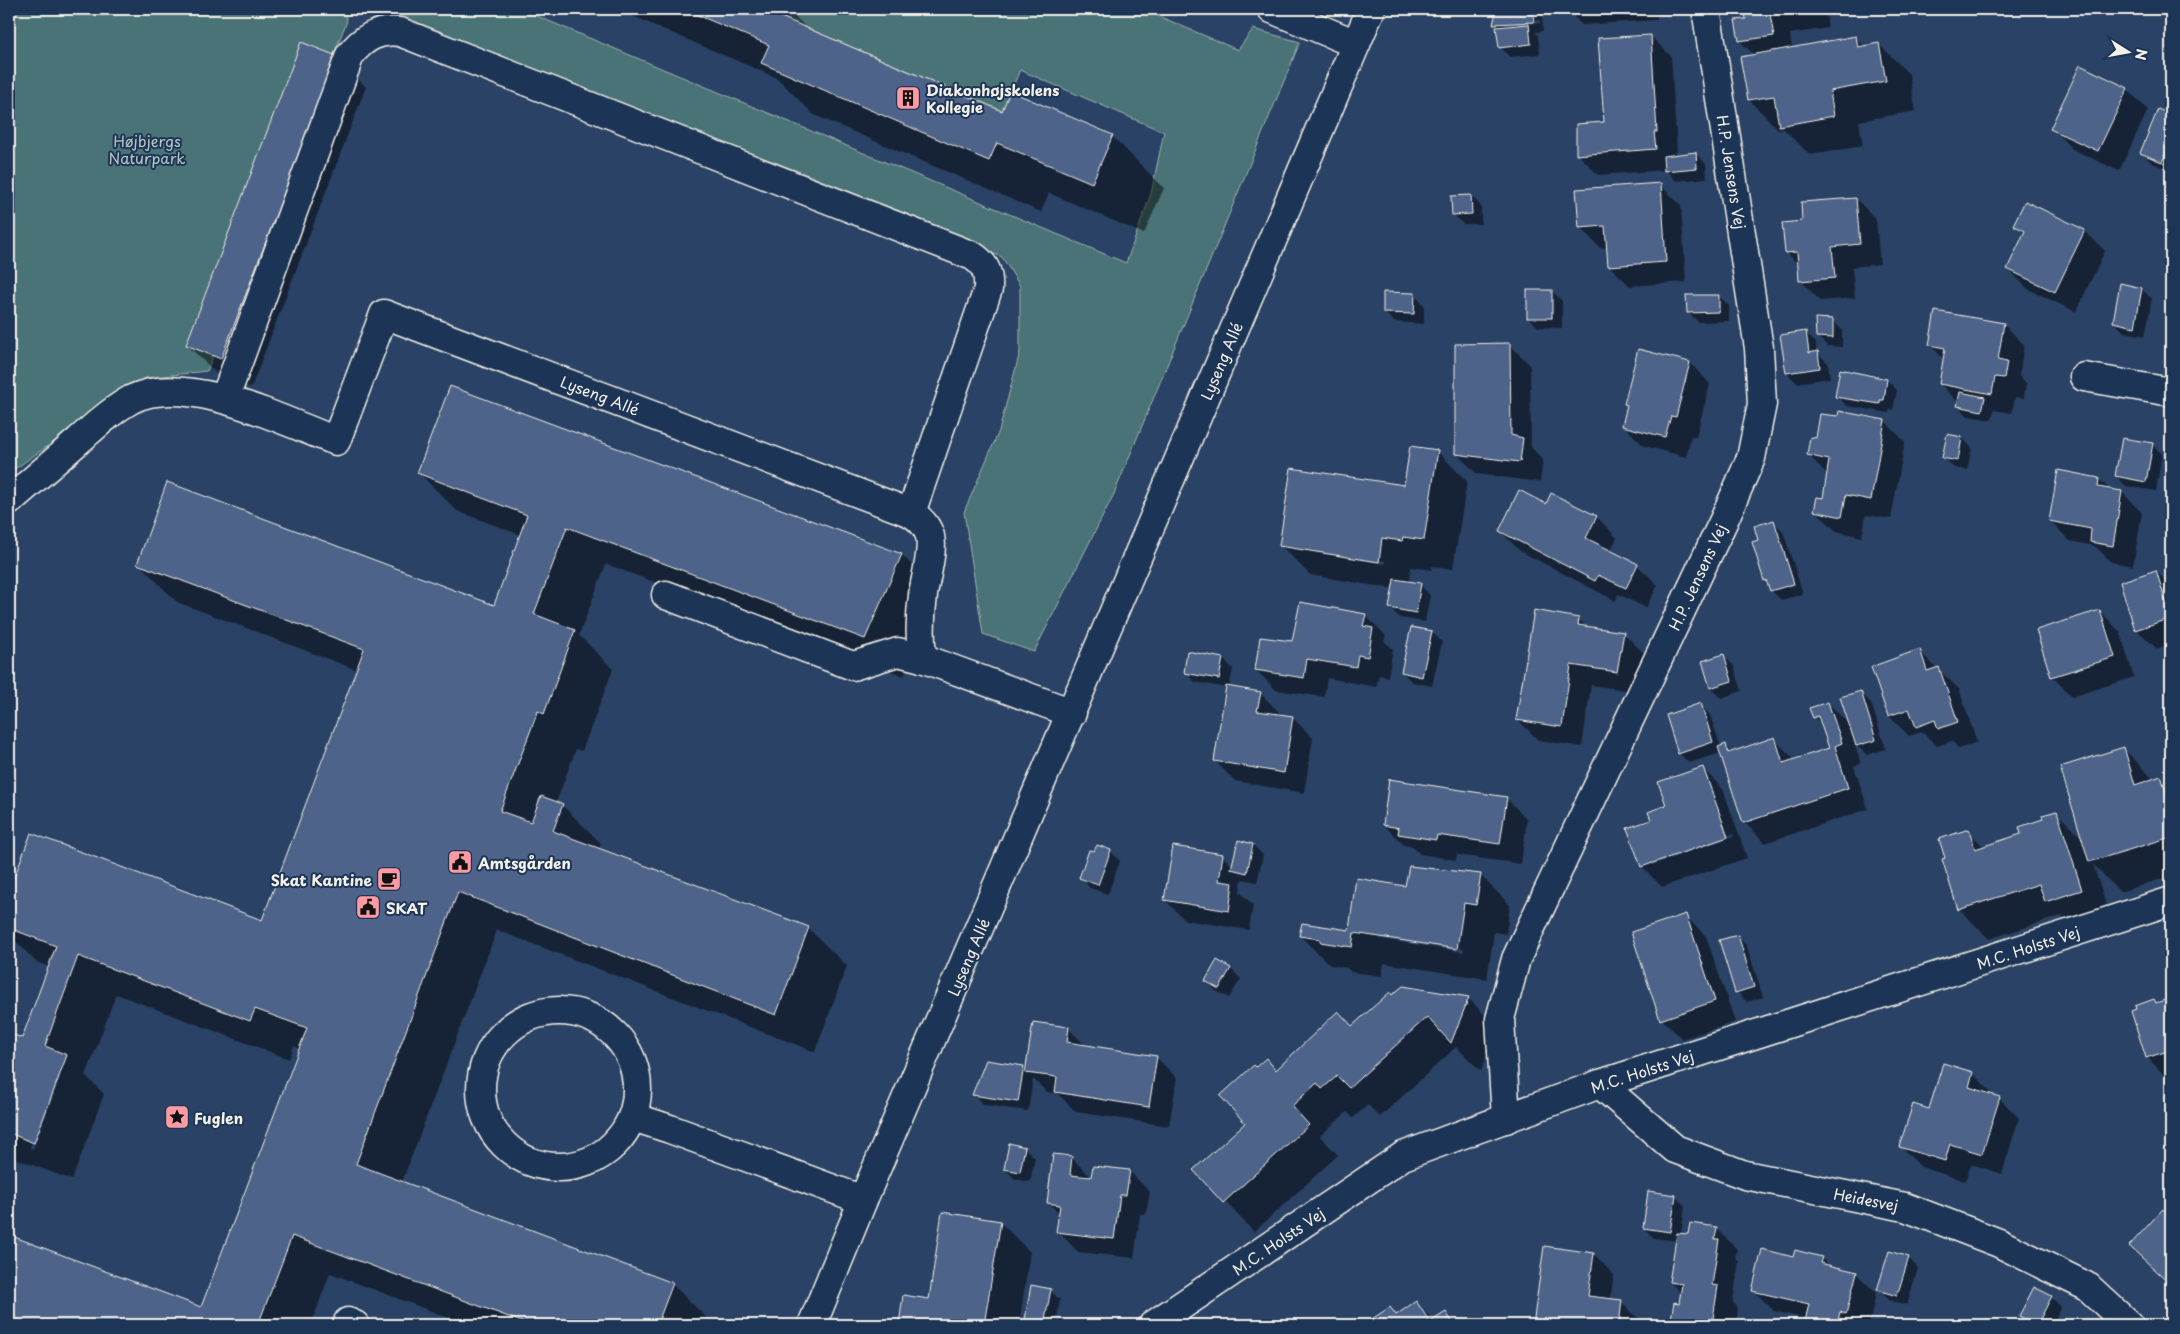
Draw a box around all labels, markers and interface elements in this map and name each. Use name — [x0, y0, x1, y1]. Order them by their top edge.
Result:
north arrow — [2102, 28, 2152, 78]
text: N — [2130, 47, 2153, 62]
place label: Diakonhøjskolens Kollegie — [926, 78, 1059, 118]
building icon: Diakonhøjskolens Kollegie — [895, 85, 921, 111]
street label: H.P. Jensens Vej — [1712, 113, 1752, 231]
park label: Højbjergs Naturpark — [109, 129, 185, 169]
street label: Lyseng Allé — [1194, 318, 1248, 404]
street label: Lyseng Allé — [557, 369, 643, 421]
street label: H.P. Jensens Vej — [1662, 520, 1732, 634]
public building icon: Amtsgården — [447, 849, 473, 875]
place label: Amtsgården — [477, 851, 571, 874]
cafe icon: Skat Kantine — [376, 866, 402, 892]
place label: Skat Kantine — [271, 868, 373, 891]
public building icon: SKAT — [355, 894, 381, 920]
place label: SKAT — [386, 896, 427, 919]
street label: Lyseng Allé — [941, 914, 995, 1000]
street label: M.C. Holsts Vej — [1973, 920, 2083, 974]
street label: M.C. Holsts Vej — [1587, 1044, 1697, 1098]
place icon: Fuglen — [164, 1104, 190, 1130]
place label: Fuglen — [194, 1106, 243, 1129]
street label: Heidesvej — [1832, 1181, 1900, 1217]
street label: M.C. Holsts Vej — [1227, 1202, 1329, 1280]

